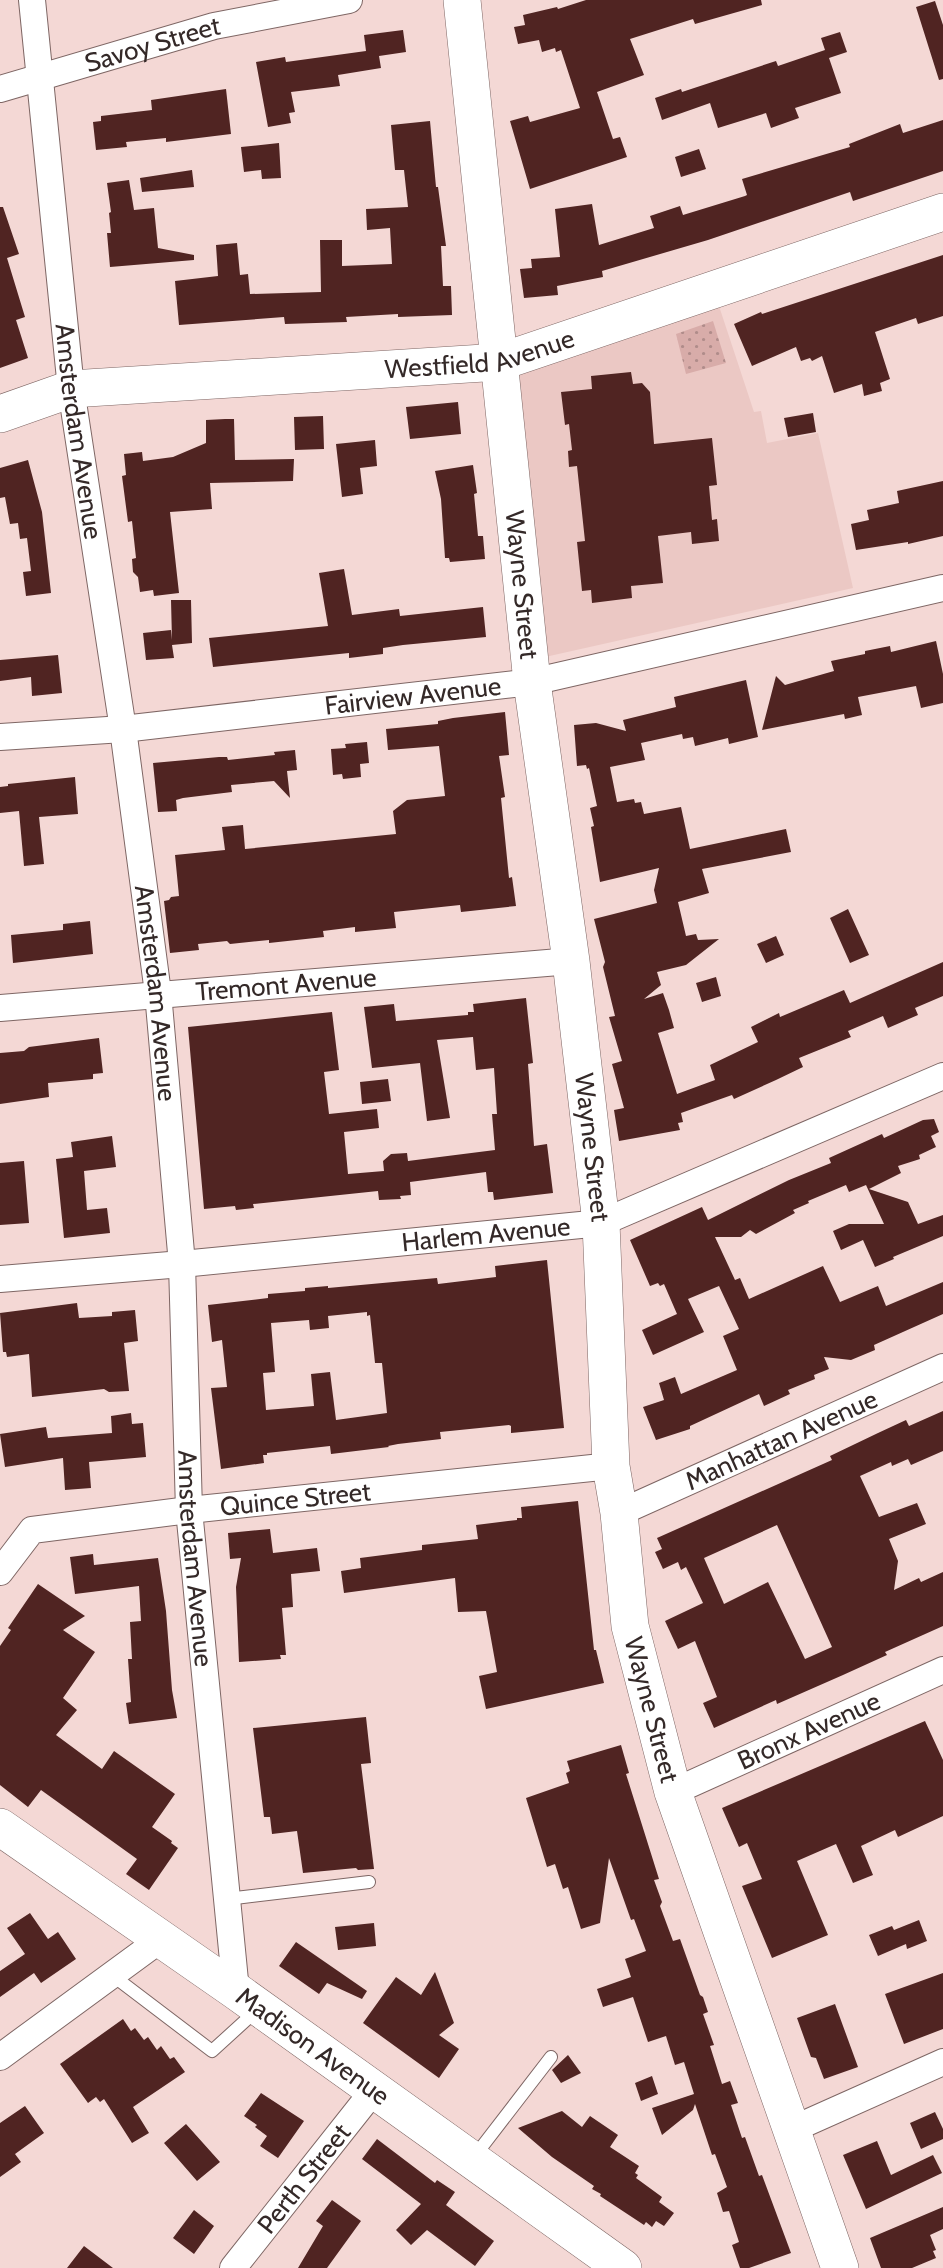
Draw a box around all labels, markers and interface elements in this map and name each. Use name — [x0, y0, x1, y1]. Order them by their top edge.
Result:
street label: Savoy Street — [81, 9, 223, 79]
street label: Amsterdam Avenue — [49, 322, 110, 541]
street label: Westfield Avenue — [384, 322, 578, 385]
street label: Wayne Street — [499, 509, 546, 661]
street label: Fairview Avenue — [323, 670, 503, 722]
street label: Amsterdam Avenue — [128, 883, 184, 1103]
street label: Tremont Avenue — [194, 961, 378, 1008]
street label: Wayne Street — [568, 1072, 617, 1224]
street label: Harlem Avenue — [400, 1210, 572, 1258]
street label: Manhattan Avenue — [680, 1383, 882, 1497]
street label: Amsterdam Avenue — [171, 1449, 220, 1668]
street label: Quince Street — [218, 1475, 372, 1523]
street label: Wayne Street — [618, 1634, 686, 1786]
street label: Bronx Avenue — [733, 1685, 885, 1777]
street label: Madison Avenue — [230, 1980, 396, 2112]
street label: Perth Street — [250, 2117, 357, 2240]

